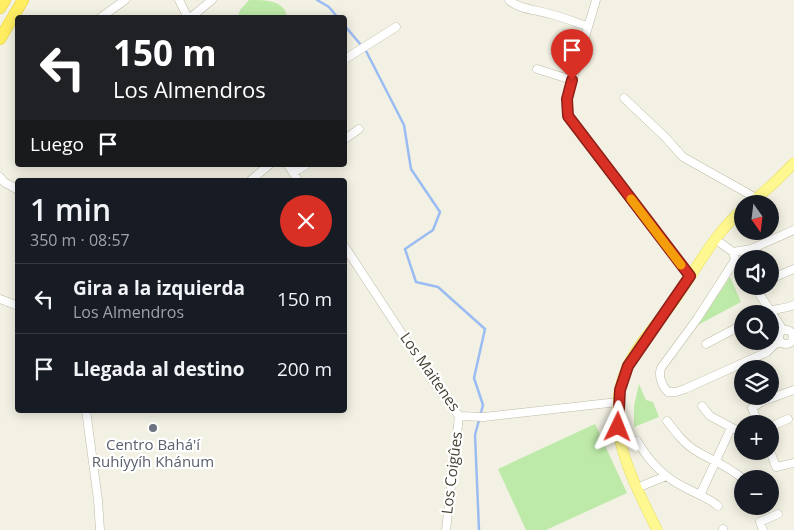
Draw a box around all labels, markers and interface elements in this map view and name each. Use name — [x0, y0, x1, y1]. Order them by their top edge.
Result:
text: 150 m — [113, 29, 217, 76]
pin — [551, 29, 593, 80]
icon: left — [30, 35, 95, 100]
icon: arrive — [558, 36, 586, 64]
text: Los Almendros — [113, 74, 266, 104]
icon: arrive — [94, 130, 122, 158]
text: Luego — [30, 131, 84, 157]
text: 1 min — [30, 189, 111, 230]
button: close — [280, 195, 332, 247]
north arrow — [734, 195, 779, 240]
map controls — [734, 195, 779, 515]
text: 350 m · 08:57 — [30, 229, 130, 251]
button: sound — [734, 250, 779, 295]
text: Gira a la izquierda — [73, 275, 245, 301]
icon: left — [30, 285, 58, 313]
text: 150 m — [277, 286, 332, 312]
text: Los Almendros — [73, 301, 184, 323]
button: search — [734, 305, 779, 350]
street label: Los Maitenes — [396, 328, 465, 415]
icon: arrive — [30, 355, 58, 383]
text: Llegada al destino — [73, 356, 245, 382]
text: 200 m — [277, 356, 332, 382]
button: layers — [734, 360, 779, 405]
position arrow — [591, 400, 643, 452]
button: + — [734, 415, 779, 460]
marker: Centro Bahá'í Ruhíyyíh Khánum — [147, 422, 159, 434]
street label: Los Coigûes — [436, 430, 466, 515]
place label: Centro Bahá'í Ruhíyyíh Khánum — [92, 434, 214, 471]
button: − — [734, 470, 779, 515]

